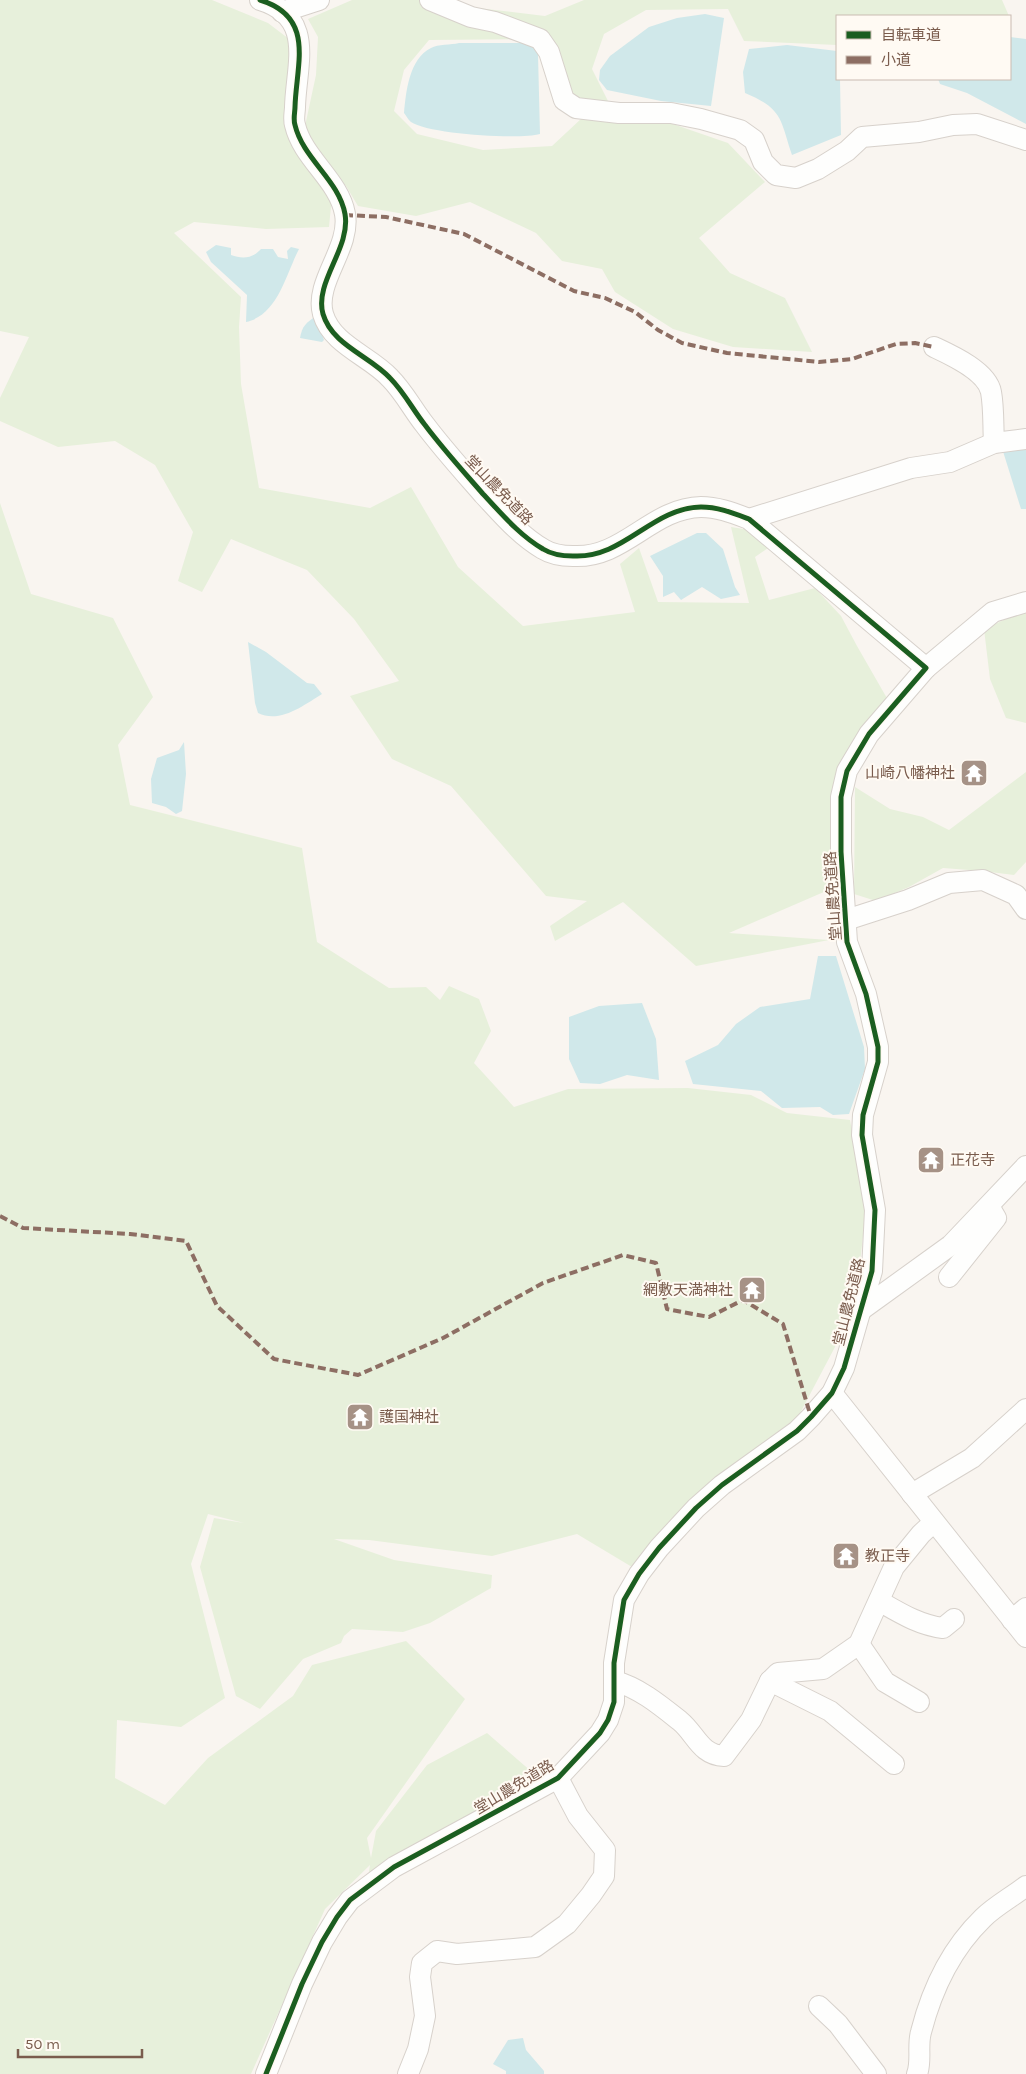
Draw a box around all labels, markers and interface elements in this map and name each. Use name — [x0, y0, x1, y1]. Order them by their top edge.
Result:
legend — [836, 15, 1011, 80]
text: 自転車道 — [881, 26, 941, 44]
text: 小道 — [881, 51, 911, 69]
street label: 堂山農免道路 — [461, 451, 537, 529]
temple icon: 山崎八幡神社 — [959, 758, 989, 788]
place label: 山崎八幡神社 — [865, 764, 955, 782]
street label: 堂山農免道路 — [821, 850, 845, 942]
temple icon: 正花寺 — [916, 1145, 946, 1175]
place label: 正花寺 — [950, 1151, 995, 1169]
street label: 堂山農免道路 — [829, 1256, 869, 1348]
temple icon: 網敷天満神社 — [737, 1275, 767, 1305]
place label: 網敷天満神社 — [643, 1281, 733, 1299]
temple icon: 護国神社 — [345, 1402, 375, 1432]
place label: 護国神社 — [379, 1408, 439, 1426]
temple icon: 教正寺 — [831, 1541, 861, 1571]
place label: 教正寺 — [865, 1547, 910, 1565]
street label: 堂山農免道路 — [471, 1756, 557, 1818]
scale bar — [18, 2026, 141, 2058]
text: 50 m — [25, 2035, 60, 2053]

